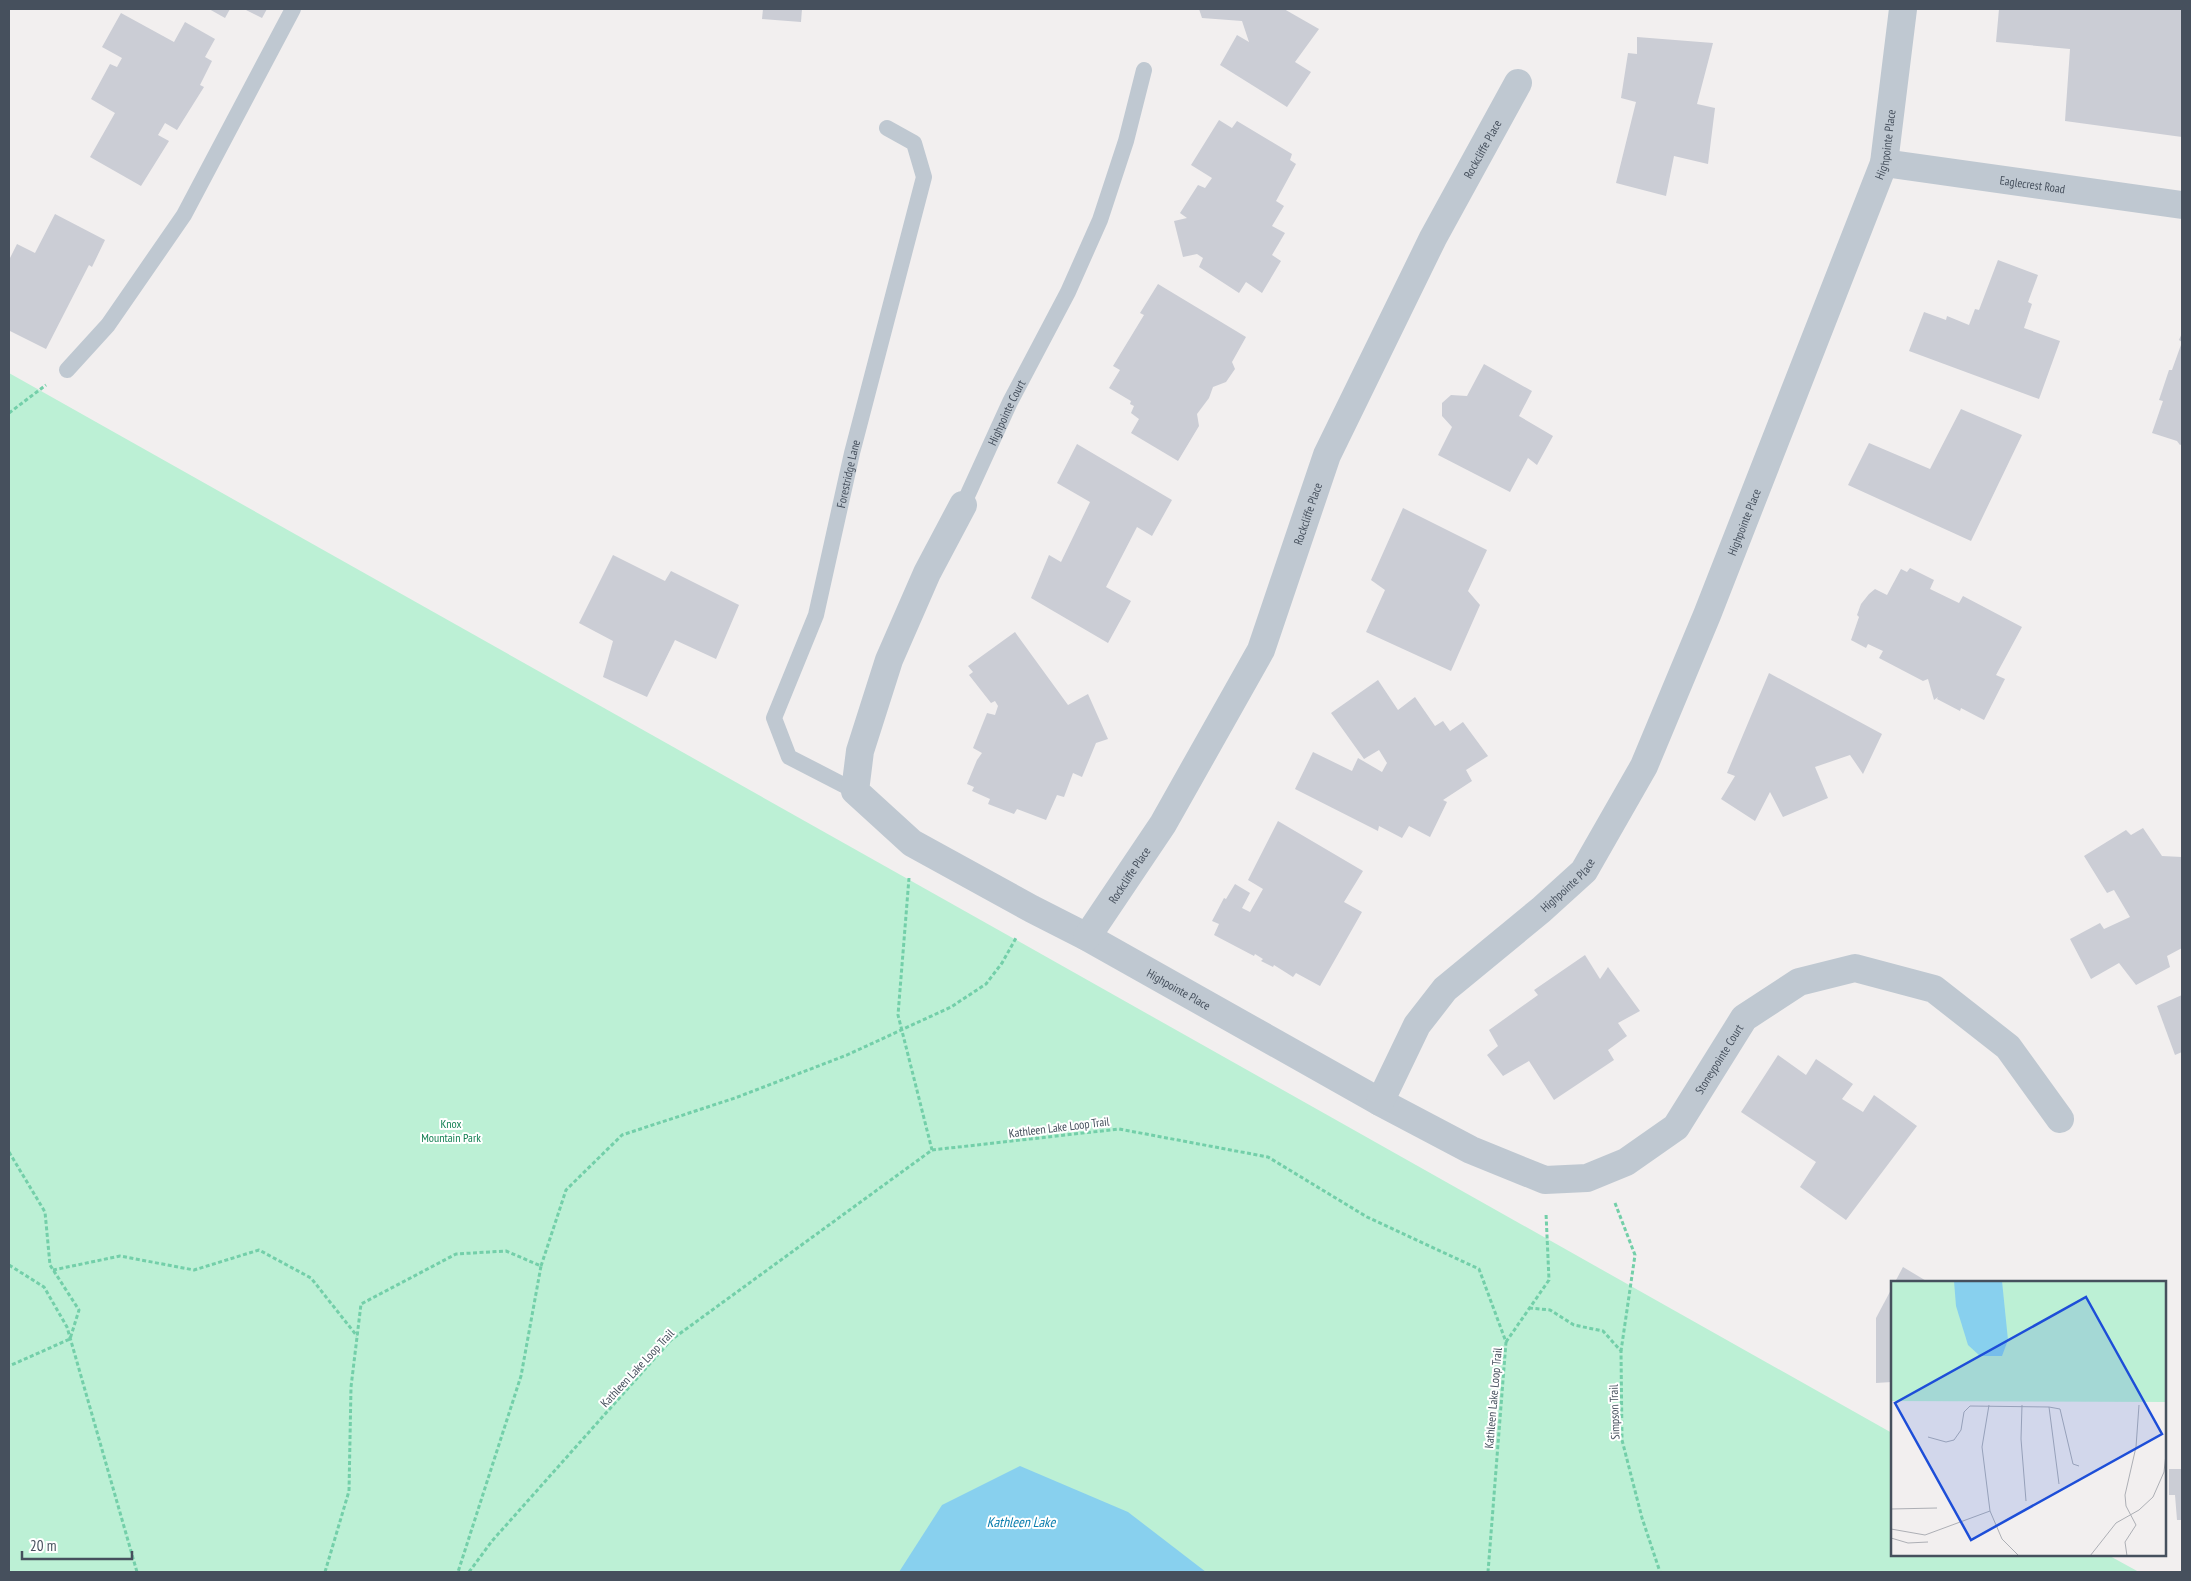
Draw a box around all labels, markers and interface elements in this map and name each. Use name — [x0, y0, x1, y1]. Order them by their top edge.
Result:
street label: Highpointe Place — [1871, 109, 1898, 181]
street label: Rockcliffe Place — [1460, 117, 1504, 181]
street label: Eaglecrest Road — [1999, 172, 2066, 196]
street label: Highpointe Court — [984, 376, 1028, 448]
street label: Forestridge Lane — [833, 438, 863, 509]
street label: Rockcliffe Place — [1290, 480, 1325, 547]
street label: Highpointe Place — [1724, 486, 1763, 557]
street label: Rockcliffe Place — [1105, 844, 1153, 906]
street label: Highpointe Place — [1537, 855, 1597, 915]
street label: Highpointe Place — [1144, 965, 1213, 1013]
street label: Stoneypointe Court — [1691, 1021, 1746, 1097]
street label: Kathleen Lake Loop Trail — [1008, 1113, 1110, 1141]
park label: Knox Mountain Park — [421, 1116, 481, 1145]
inset map — [1891, 1281, 2166, 1556]
street label: Kathleen Lake Loop Trail — [597, 1326, 677, 1410]
street label: Kathleen Lake Loop Trail — [1481, 1347, 1505, 1449]
street label: Simpson Trail — [1606, 1384, 1622, 1440]
water label: Kathleen Lake — [987, 1513, 1056, 1531]
scale bar — [22, 1528, 132, 1560]
text: 20 m — [30, 1536, 56, 1555]

